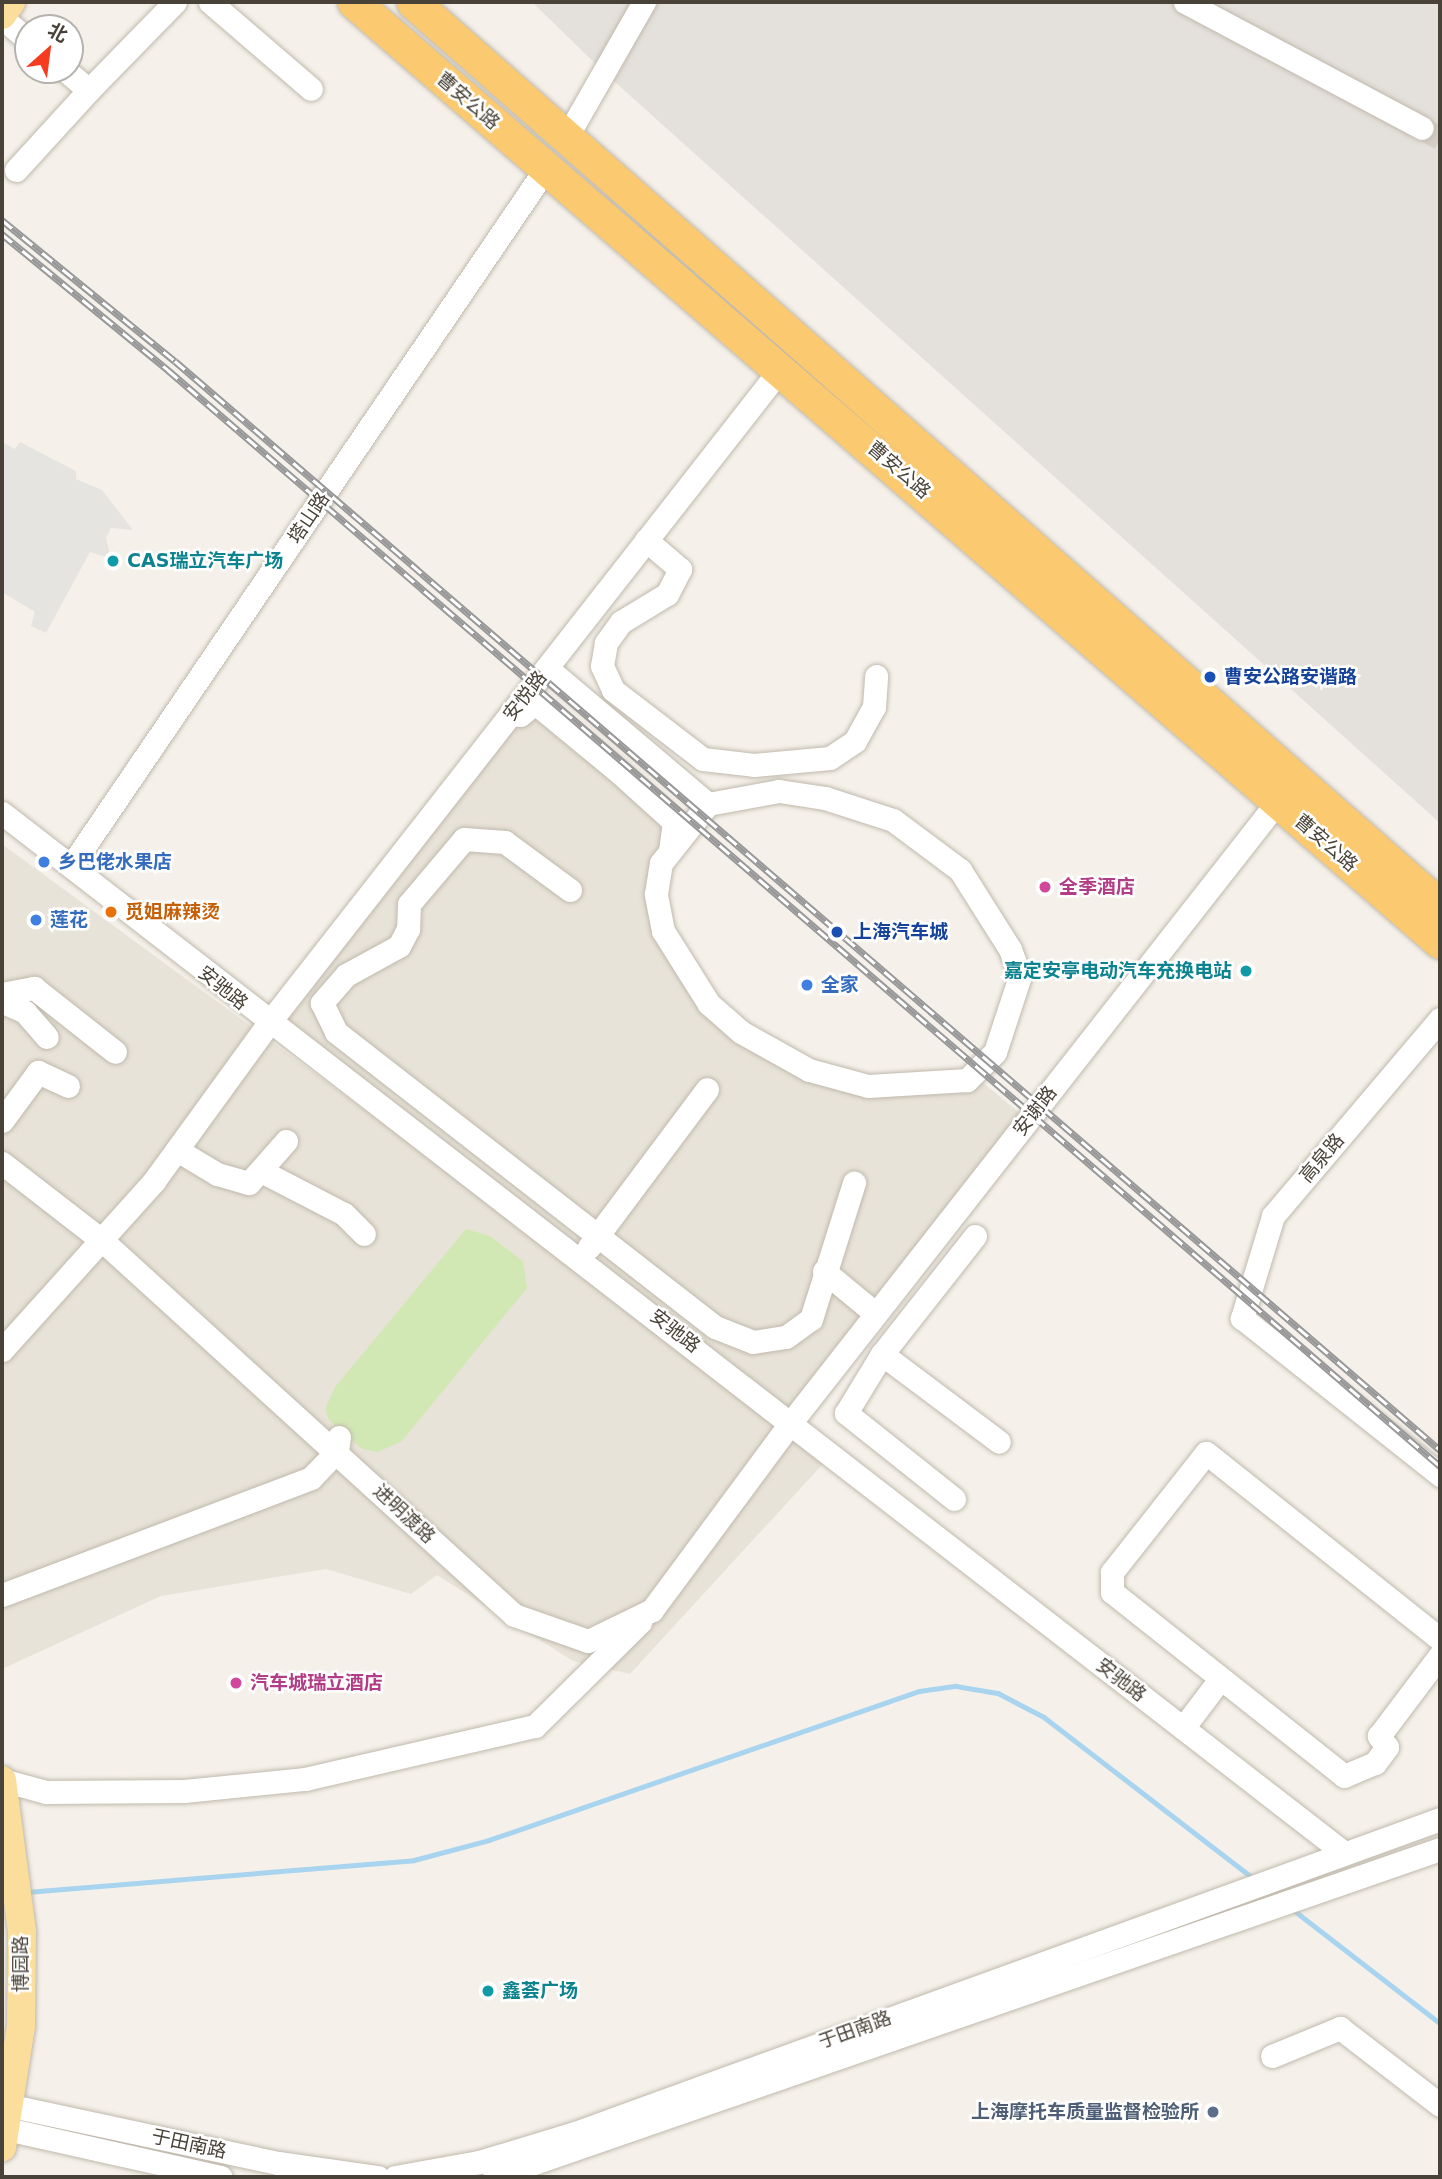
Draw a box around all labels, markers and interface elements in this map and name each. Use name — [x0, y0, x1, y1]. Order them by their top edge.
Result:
north arrow — [14, 14, 84, 84]
text: 北 — [44, 18, 71, 46]
street label: 曹安公路 — [432, 67, 504, 135]
street label: 曹安公路 — [863, 436, 935, 504]
street label: 塔山路 — [284, 488, 334, 548]
place label: CAS瑞立汽车广场 — [127, 550, 283, 572]
marker: CAS瑞立汽车广场 — [105, 553, 121, 569]
place label: 曹安公路安谐路 — [1224, 666, 1357, 688]
street label: 安悦路 — [498, 667, 552, 725]
marker: 曹安公路安谐路 — [1202, 669, 1218, 685]
street label: 曹安公路 — [1290, 809, 1362, 877]
place label: 乡巴佬水果店 — [58, 851, 172, 873]
marker: 乡巴佬水果店 — [36, 854, 52, 870]
place label: 全季酒店 — [1059, 876, 1135, 898]
marker: 全季酒店 — [1037, 879, 1053, 895]
place label: 觅姐麻辣烫 — [125, 901, 220, 923]
marker: 觅姐麻辣烫 — [103, 904, 119, 920]
place label: 莲花 — [50, 909, 88, 931]
marker: 莲花 — [28, 912, 44, 928]
place label: 上海汽车城 — [853, 921, 948, 943]
marker: 上海汽车城 — [827, 922, 847, 942]
place label: 嘉定安亭电动汽车充换电站 — [1004, 960, 1232, 982]
street label: 安驰路 — [194, 961, 252, 1015]
marker: 嘉定安亭电动汽车充换电站 — [1238, 963, 1254, 979]
place label: 全家 — [821, 974, 859, 996]
marker: 全家 — [799, 977, 815, 993]
street label: 安谢路 — [1008, 1082, 1062, 1140]
street label: 高泉路 — [1295, 1129, 1349, 1187]
street label: 安驰路 — [646, 1304, 704, 1358]
street label: 进明渡路 — [368, 1480, 440, 1548]
street label: 安驰路 — [1092, 1653, 1150, 1707]
place label: 汽车城瑞立酒店 — [250, 1672, 383, 1694]
marker: 汽车城瑞立酒店 — [228, 1675, 244, 1691]
street label: 博园路 — [10, 1936, 32, 1992]
place label: 鑫荟广场 — [502, 1980, 578, 2002]
marker: 鑫荟广场 — [480, 1983, 496, 1999]
street label: 于田南路 — [815, 2006, 895, 2054]
place label: 上海摩托车质量监督检验所 — [971, 2101, 1199, 2123]
marker: 上海摩托车质量监督检验所 — [1205, 2104, 1221, 2120]
street label: 于田南路 — [149, 2125, 229, 2163]

